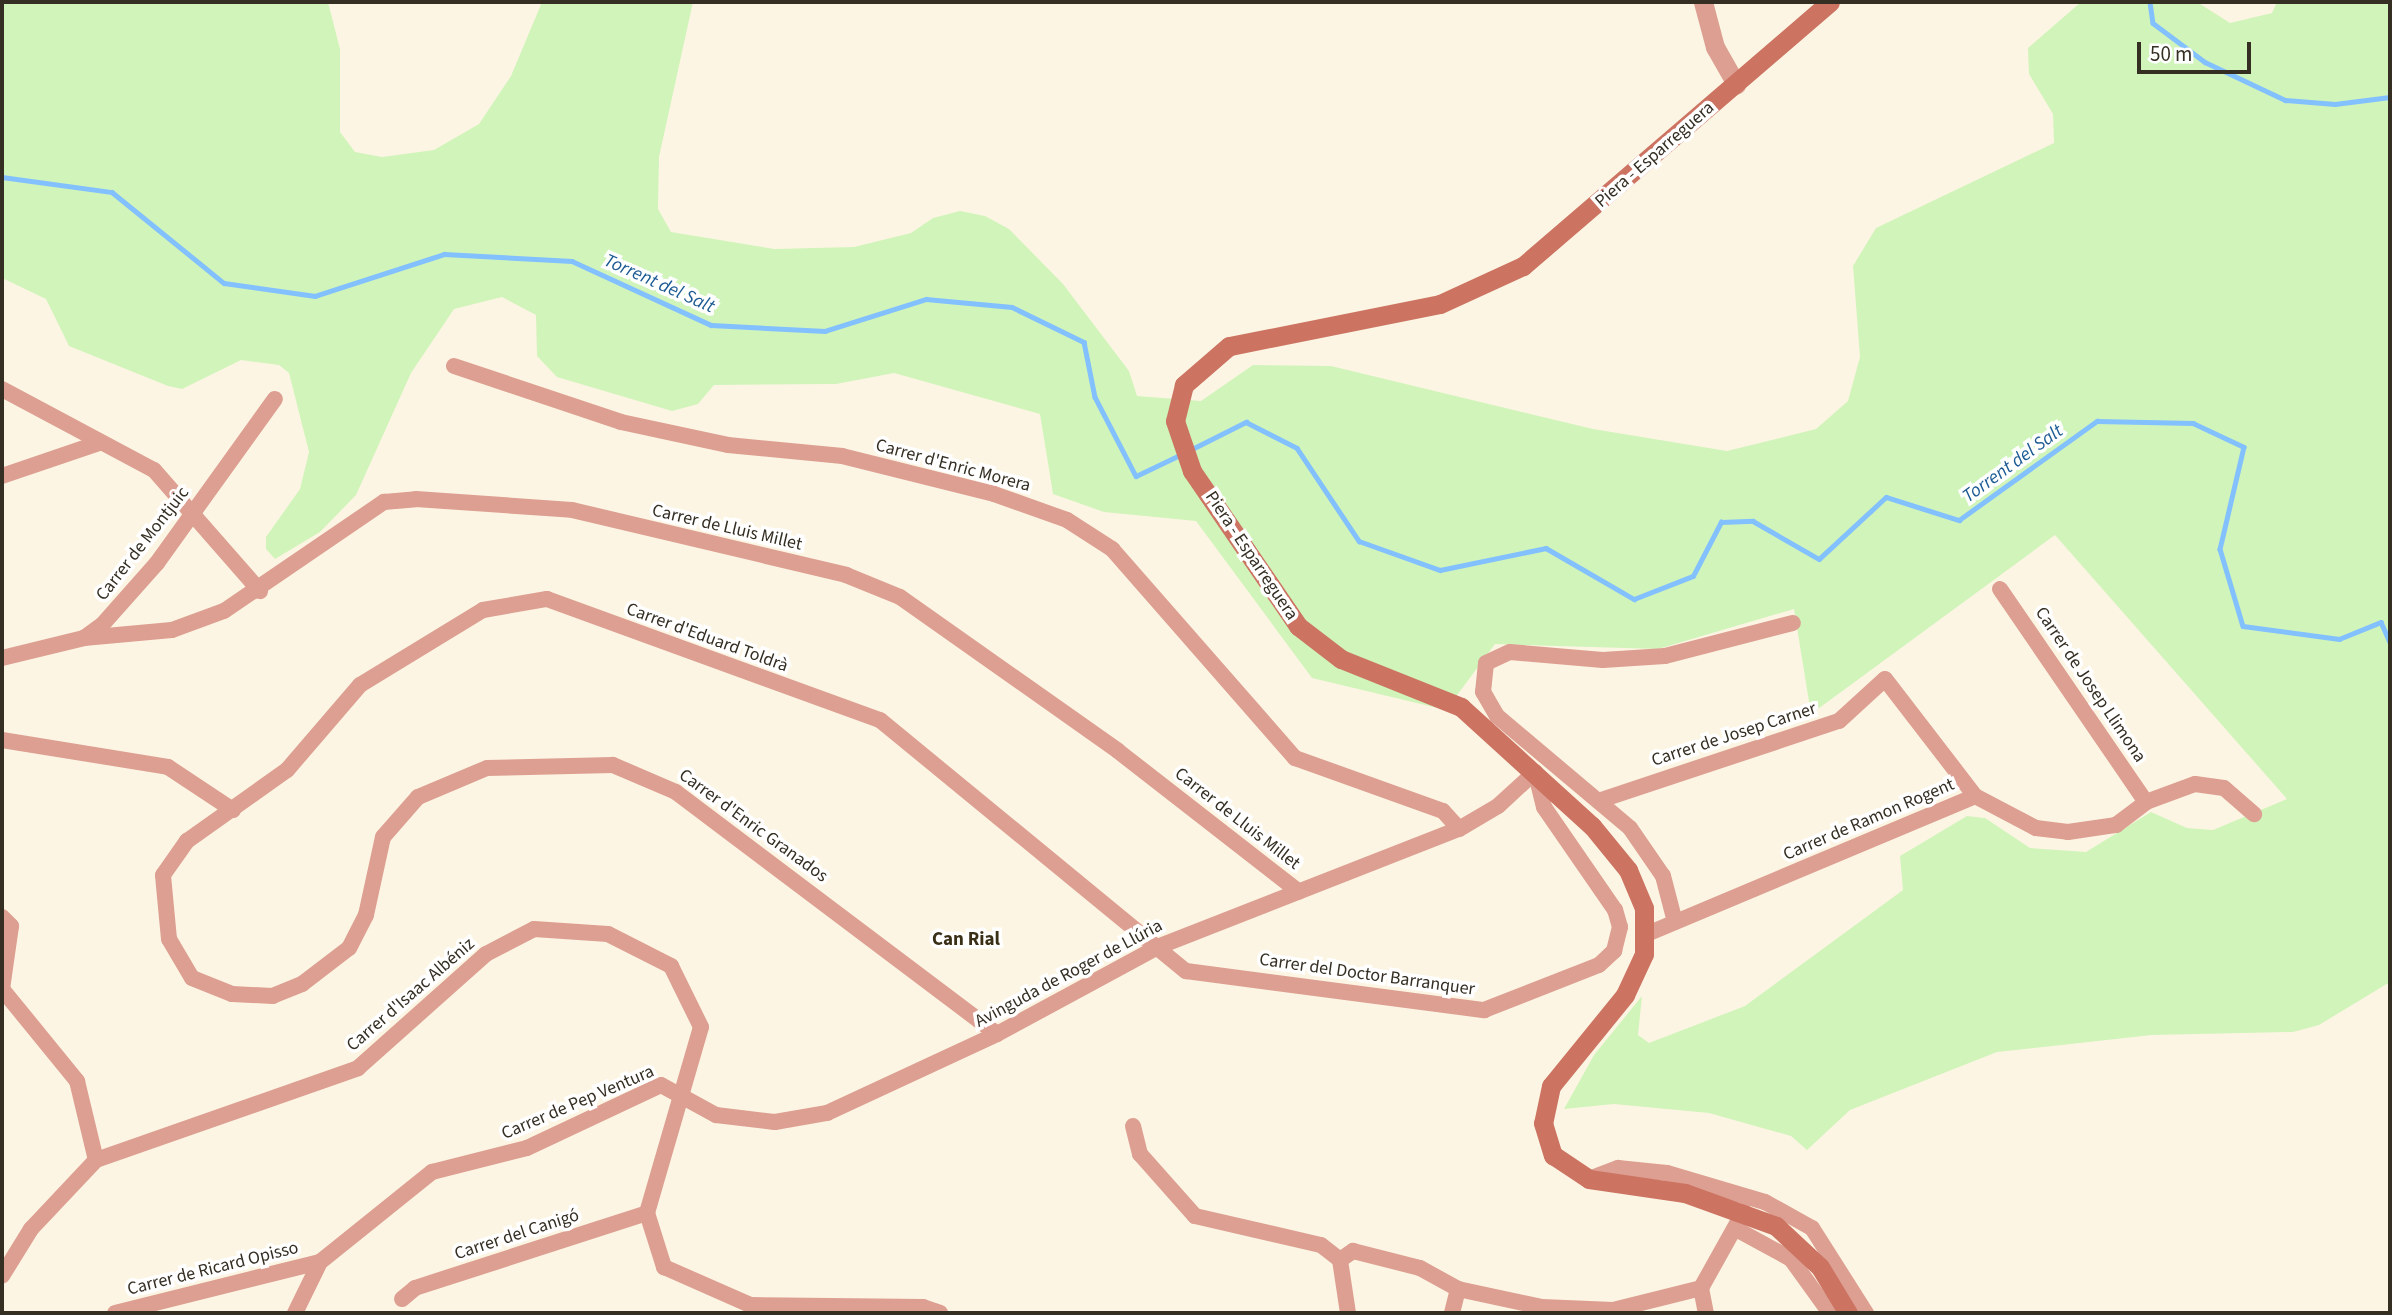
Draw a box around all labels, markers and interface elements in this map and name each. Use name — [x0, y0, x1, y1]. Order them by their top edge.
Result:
scale bar — [2140, 28, 2254, 72]
text: 50 m — [2150, 39, 2192, 69]
street label: Piera - Esparreguera — [1591, 97, 1719, 213]
water label: Torrent del Salt — [600, 250, 718, 318]
water label: Torrent del Salt — [1958, 420, 2068, 508]
street label: Carrer d'Enric Morera — [873, 435, 1033, 497]
street label: Carrer de Montjuic — [92, 483, 194, 605]
street label: Piera - Esparreguera — [1200, 487, 1302, 625]
street label: Carrer de Lluis Millet — [650, 500, 804, 556]
street label: Carrer d'Eduard Toldrà — [623, 599, 791, 677]
street label: Carrer de Josep Llimona — [2030, 603, 2150, 767]
street label: Carrer de Josep Carner — [1649, 698, 1819, 772]
street label: Carrer de Lluis Millet — [1170, 763, 1304, 875]
street label: Carrer d'Enric Granados — [674, 765, 832, 887]
street label: Carrer de Ramon Rogent — [1780, 774, 1958, 866]
street label: Avinguda de Roger de Llúria — [972, 915, 1166, 1033]
district label: Can Rial — [932, 929, 1000, 951]
street label: Carrer d'Isaac Albéniz — [343, 934, 479, 1056]
street label: Carrer del Doctor Barranquer — [1258, 949, 1476, 1001]
street label: Carrer de Pep Ventura — [498, 1061, 658, 1145]
street label: Carrer del Canigó — [452, 1205, 582, 1265]
street label: Carrer de Ricard Opisso — [125, 1237, 301, 1301]

